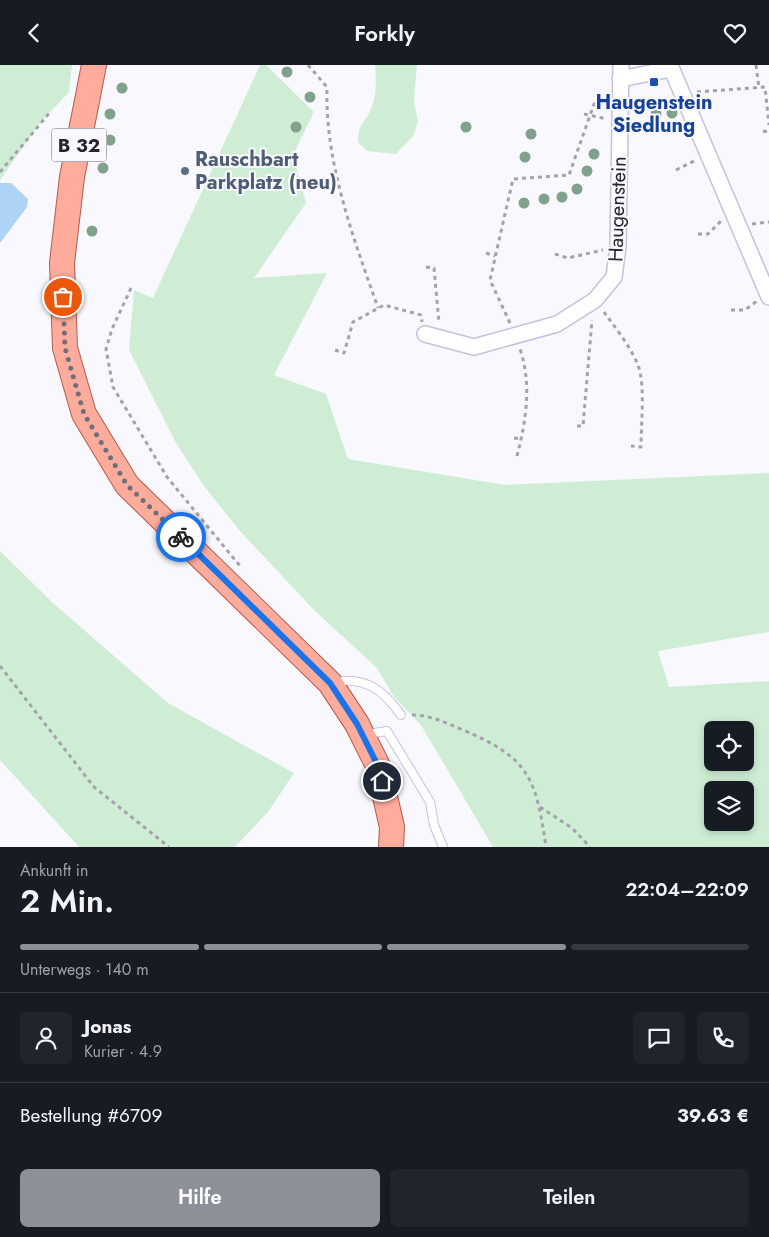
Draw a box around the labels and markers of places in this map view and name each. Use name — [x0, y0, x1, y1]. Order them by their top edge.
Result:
marker: Haugenstein Siedlung — [648, 76, 660, 88]
place label: Haugenstein Siedlung — [595, 88, 713, 140]
place label: Rauschbart Parkplatz (neu) — [195, 145, 337, 197]
marker: Rauschbart Parkplatz (neu) — [179, 165, 191, 177]
pin — [42, 276, 84, 318]
pin — [361, 760, 403, 802]

